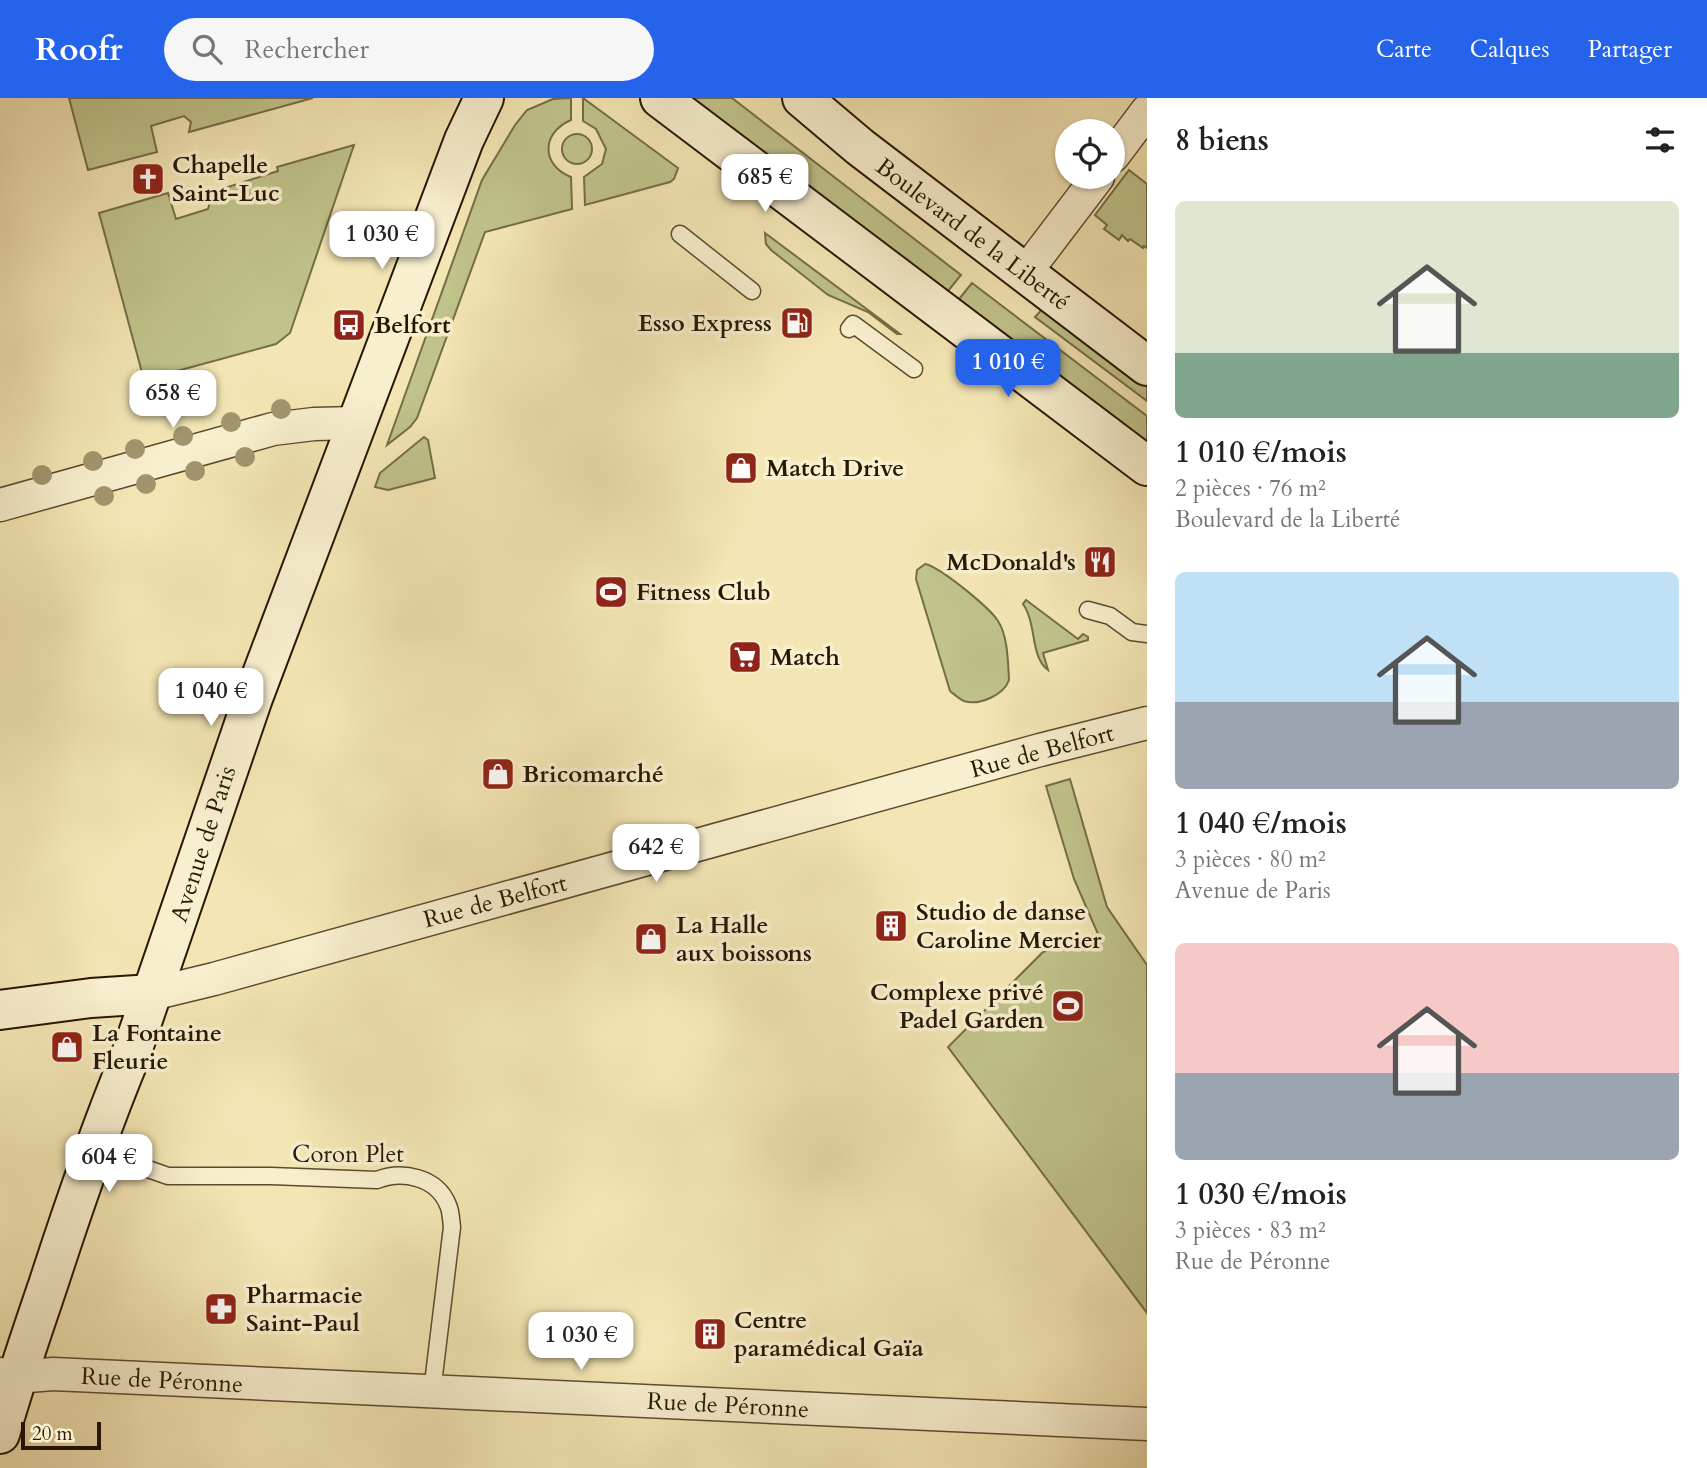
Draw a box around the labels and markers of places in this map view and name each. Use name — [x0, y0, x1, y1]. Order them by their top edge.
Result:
place label: Chapelle Saint-Luc — [172, 149, 280, 210]
pin: 685 € — [716, 155, 814, 214]
church icon: Chapelle Saint-Luc — [129, 160, 167, 198]
pin: 1 030 € — [317, 212, 447, 271]
fuel station icon: Esso Express — [778, 304, 816, 342]
bus stop icon: Belfort — [330, 306, 368, 344]
place label: Esso Express — [638, 307, 772, 340]
place label: Belfort — [374, 309, 451, 342]
pin: 1 010 € — [943, 340, 1073, 399]
pin: 658 € — [124, 370, 222, 430]
shop icon: Match Drive — [722, 449, 760, 487]
place label: Match Drive — [766, 452, 904, 485]
restaurant icon: McDonald's — [1081, 543, 1119, 581]
place label: McDonald's — [946, 546, 1076, 579]
sports icon: Fitness Club — [592, 573, 630, 611]
place label: Fitness Club — [636, 576, 771, 609]
supermarket icon: Match — [726, 638, 764, 676]
place label: Match — [770, 641, 840, 674]
pin: 1 040 € — [146, 668, 276, 728]
shop icon: Bricomarché — [479, 755, 517, 793]
place label: Bricomarché — [522, 758, 664, 791]
pin: 642 € — [607, 824, 705, 884]
place label: Studio de danse Caroline Mercier — [916, 896, 1102, 957]
building icon: Studio de danse Caroline Mercier — [872, 907, 910, 945]
place label: La Halle aux boissons — [676, 909, 812, 970]
shop icon: La Halle aux boissons — [632, 920, 670, 958]
place label: Complexe privé Padel Garden — [870, 976, 1045, 1037]
sports icon: Complexe privé Padel Garden — [1049, 987, 1087, 1025]
place label: La Fontaine Fleurie — [92, 1017, 222, 1078]
shop icon: La Fontaine Fleurie — [48, 1028, 86, 1066]
pin: 604 € — [60, 1134, 158, 1194]
place label: Pharmacie Saint-Paul — [246, 1279, 363, 1340]
pharmacy icon: Pharmacie Saint-Paul — [202, 1290, 240, 1328]
place label: Centre paramédical Gaïa — [734, 1304, 924, 1365]
pin: 1 030 € — [516, 1312, 646, 1372]
building icon: Centre paramédical Gaïa — [691, 1315, 729, 1353]

